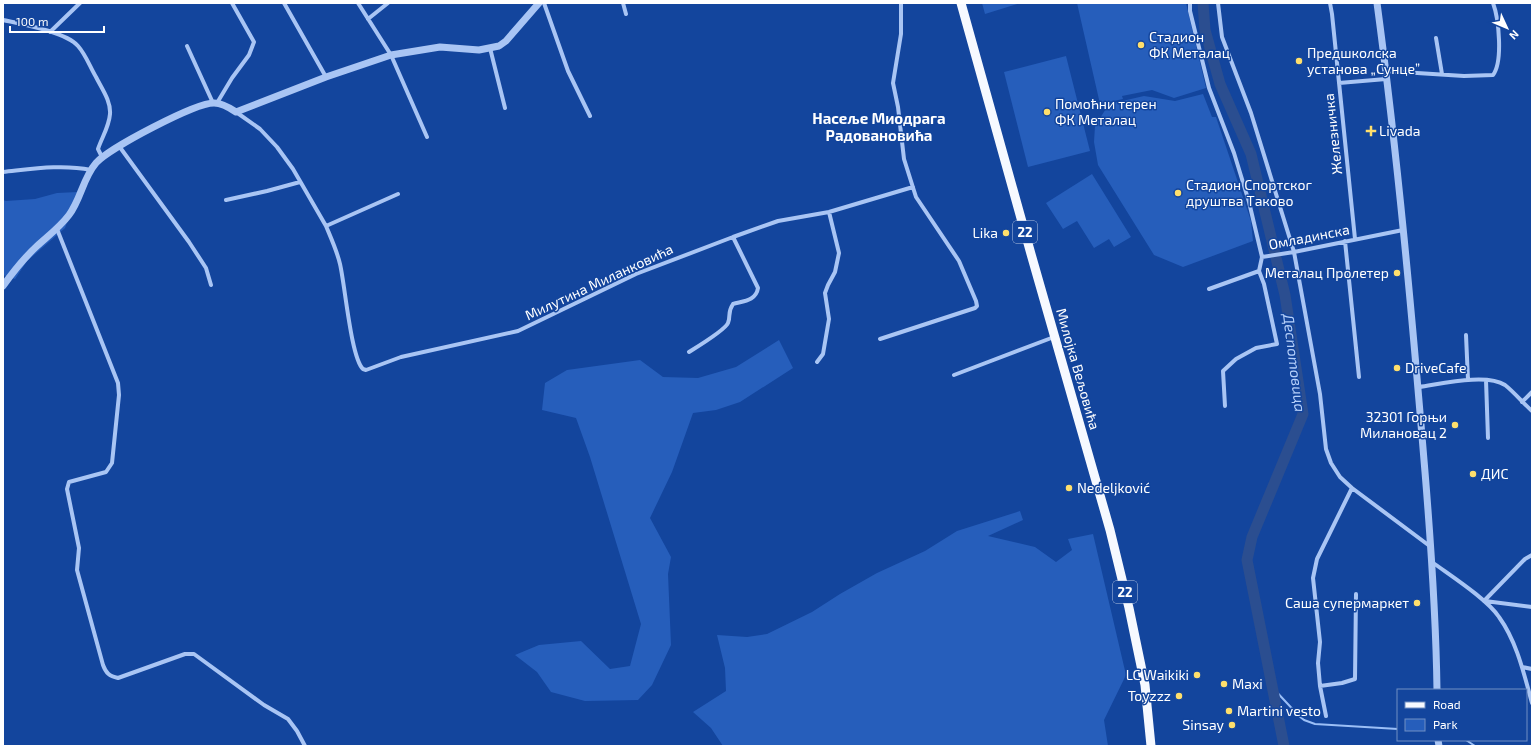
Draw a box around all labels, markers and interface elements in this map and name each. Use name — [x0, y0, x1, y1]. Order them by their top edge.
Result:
scale bar — [10, 8, 104, 34]
north arrow — [1487, 8, 1527, 48]
text: 100 m — [16, 14, 48, 28]
place label: Стадион ФК Металац — [1149, 28, 1230, 61]
text: N — [1507, 28, 1522, 43]
marker: Стадион ФК Металац — [1136, 40, 1146, 50]
place label: Предшколска установа „Сунце” — [1307, 44, 1420, 77]
marker: Предшколска установа „Сунце” — [1294, 56, 1304, 66]
street label: Железничка — [1320, 93, 1345, 176]
place label: Помоћни терен ФК Металац — [1055, 95, 1157, 128]
marker: Помоћни терен ФК Металац — [1042, 107, 1052, 117]
district label: Насеље Миодрага Радовановића — [812, 109, 946, 144]
place label: Livada — [1379, 122, 1420, 139]
marker: Livada — [1366, 126, 1376, 136]
place label: Стадион Спортског друштва Таково — [1186, 176, 1313, 209]
marker: Стадион Спортског друштва Таково — [1173, 188, 1183, 198]
street label: Омладинска — [1267, 220, 1351, 253]
road number: 22 — [1013, 221, 1037, 243]
place label: Lika — [973, 224, 998, 241]
marker: Lika — [1001, 228, 1011, 238]
street label: Милутина Миланковића — [522, 240, 676, 323]
place label: Металац Пролетер — [1265, 264, 1389, 281]
marker: Металац Пролетер — [1392, 268, 1402, 278]
street label: Милојка Вељовића — [1053, 306, 1104, 432]
water label: Деспотовица — [1280, 312, 1310, 413]
place label: DriveCafe — [1405, 359, 1467, 376]
marker: DriveCafe — [1392, 363, 1402, 373]
place label: 32301 Горњи Милановац 2 — [1360, 408, 1447, 441]
marker: 32301 Горњи Милановац 2 — [1450, 420, 1460, 430]
place label: ДИС — [1481, 465, 1508, 482]
marker: ДИС — [1468, 469, 1478, 479]
place label: Nedeljković — [1077, 479, 1150, 496]
marker: Nedeljković — [1064, 483, 1074, 493]
road number: 22 — [1113, 581, 1137, 603]
place label: Саша супермаркет — [1285, 594, 1409, 611]
marker: Саша супермаркет — [1412, 598, 1422, 608]
place label: LC Waikiki — [1126, 666, 1189, 683]
marker: LC Waikiki — [1192, 670, 1202, 680]
place label: Maxi — [1232, 675, 1263, 692]
marker: Maxi — [1219, 679, 1229, 689]
place label: Toyzzz — [1128, 687, 1171, 704]
legend — [1397, 689, 1527, 741]
marker: Toyzzz — [1174, 691, 1184, 701]
text: Road — [1433, 697, 1461, 711]
place label: Martini vesto — [1237, 702, 1321, 719]
marker: Martini vesto — [1224, 706, 1234, 716]
place label: Sinsay — [1182, 716, 1225, 733]
text: Park — [1433, 717, 1458, 731]
marker: Sinsay — [1227, 720, 1237, 730]

